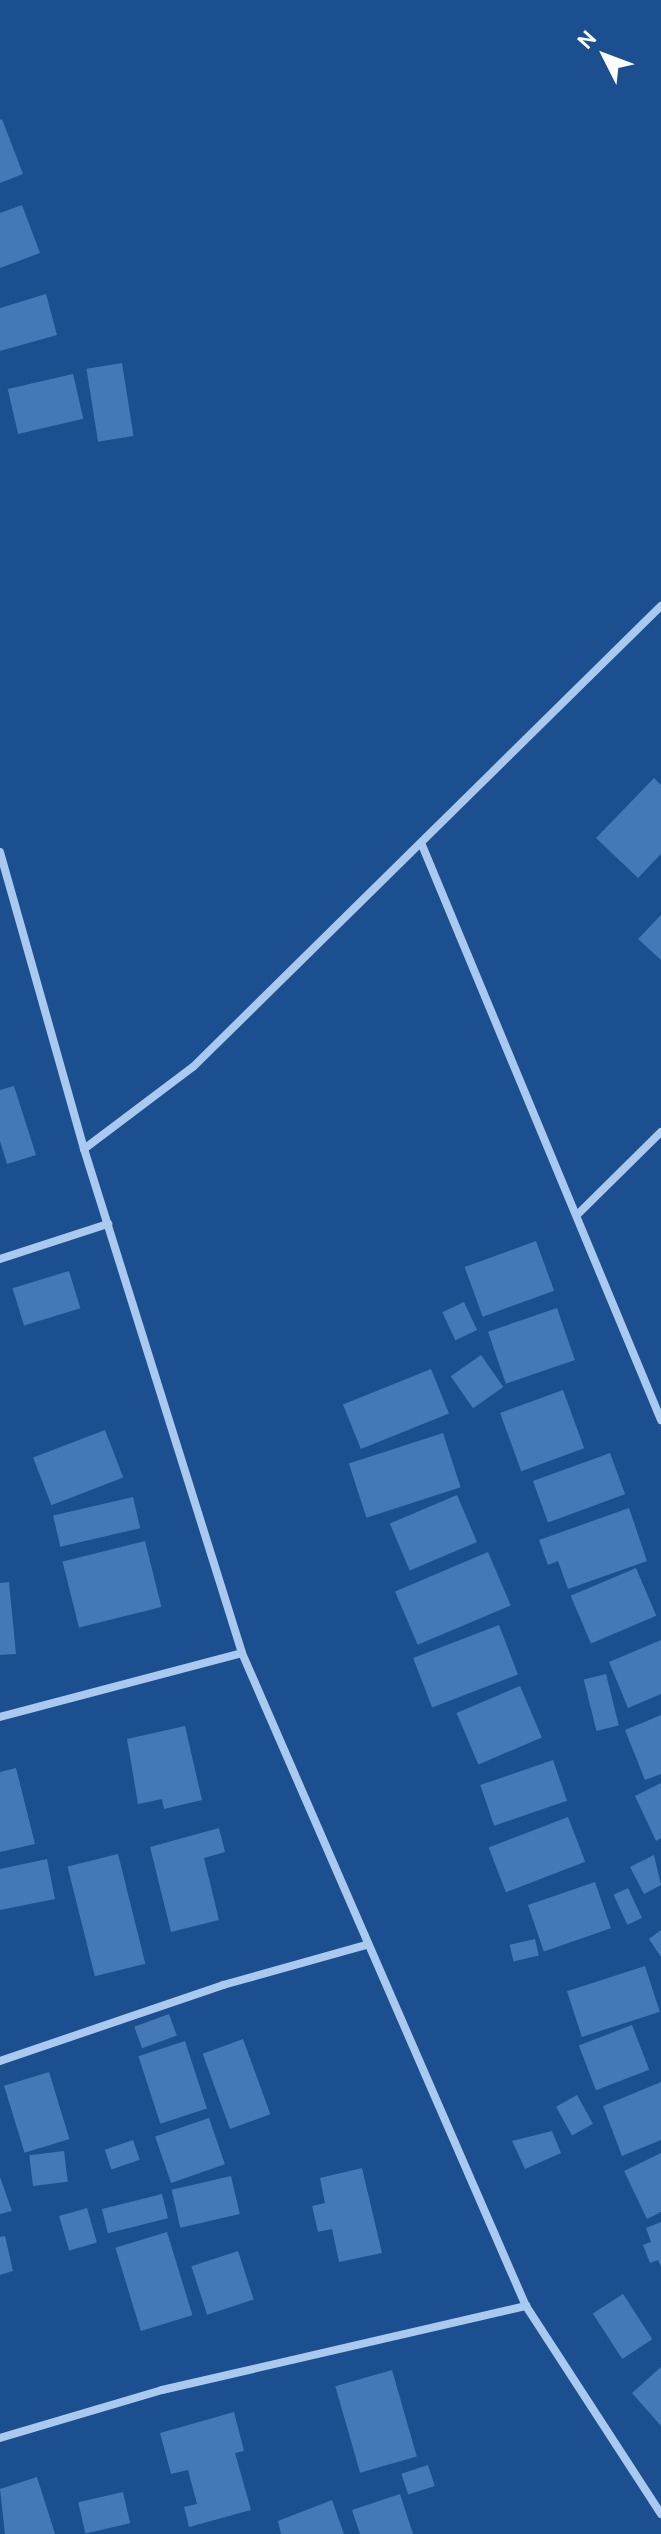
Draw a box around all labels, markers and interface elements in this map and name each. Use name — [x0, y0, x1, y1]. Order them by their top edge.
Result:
north arrow — [565, 16, 645, 96]
text: N — [572, 25, 602, 54]

